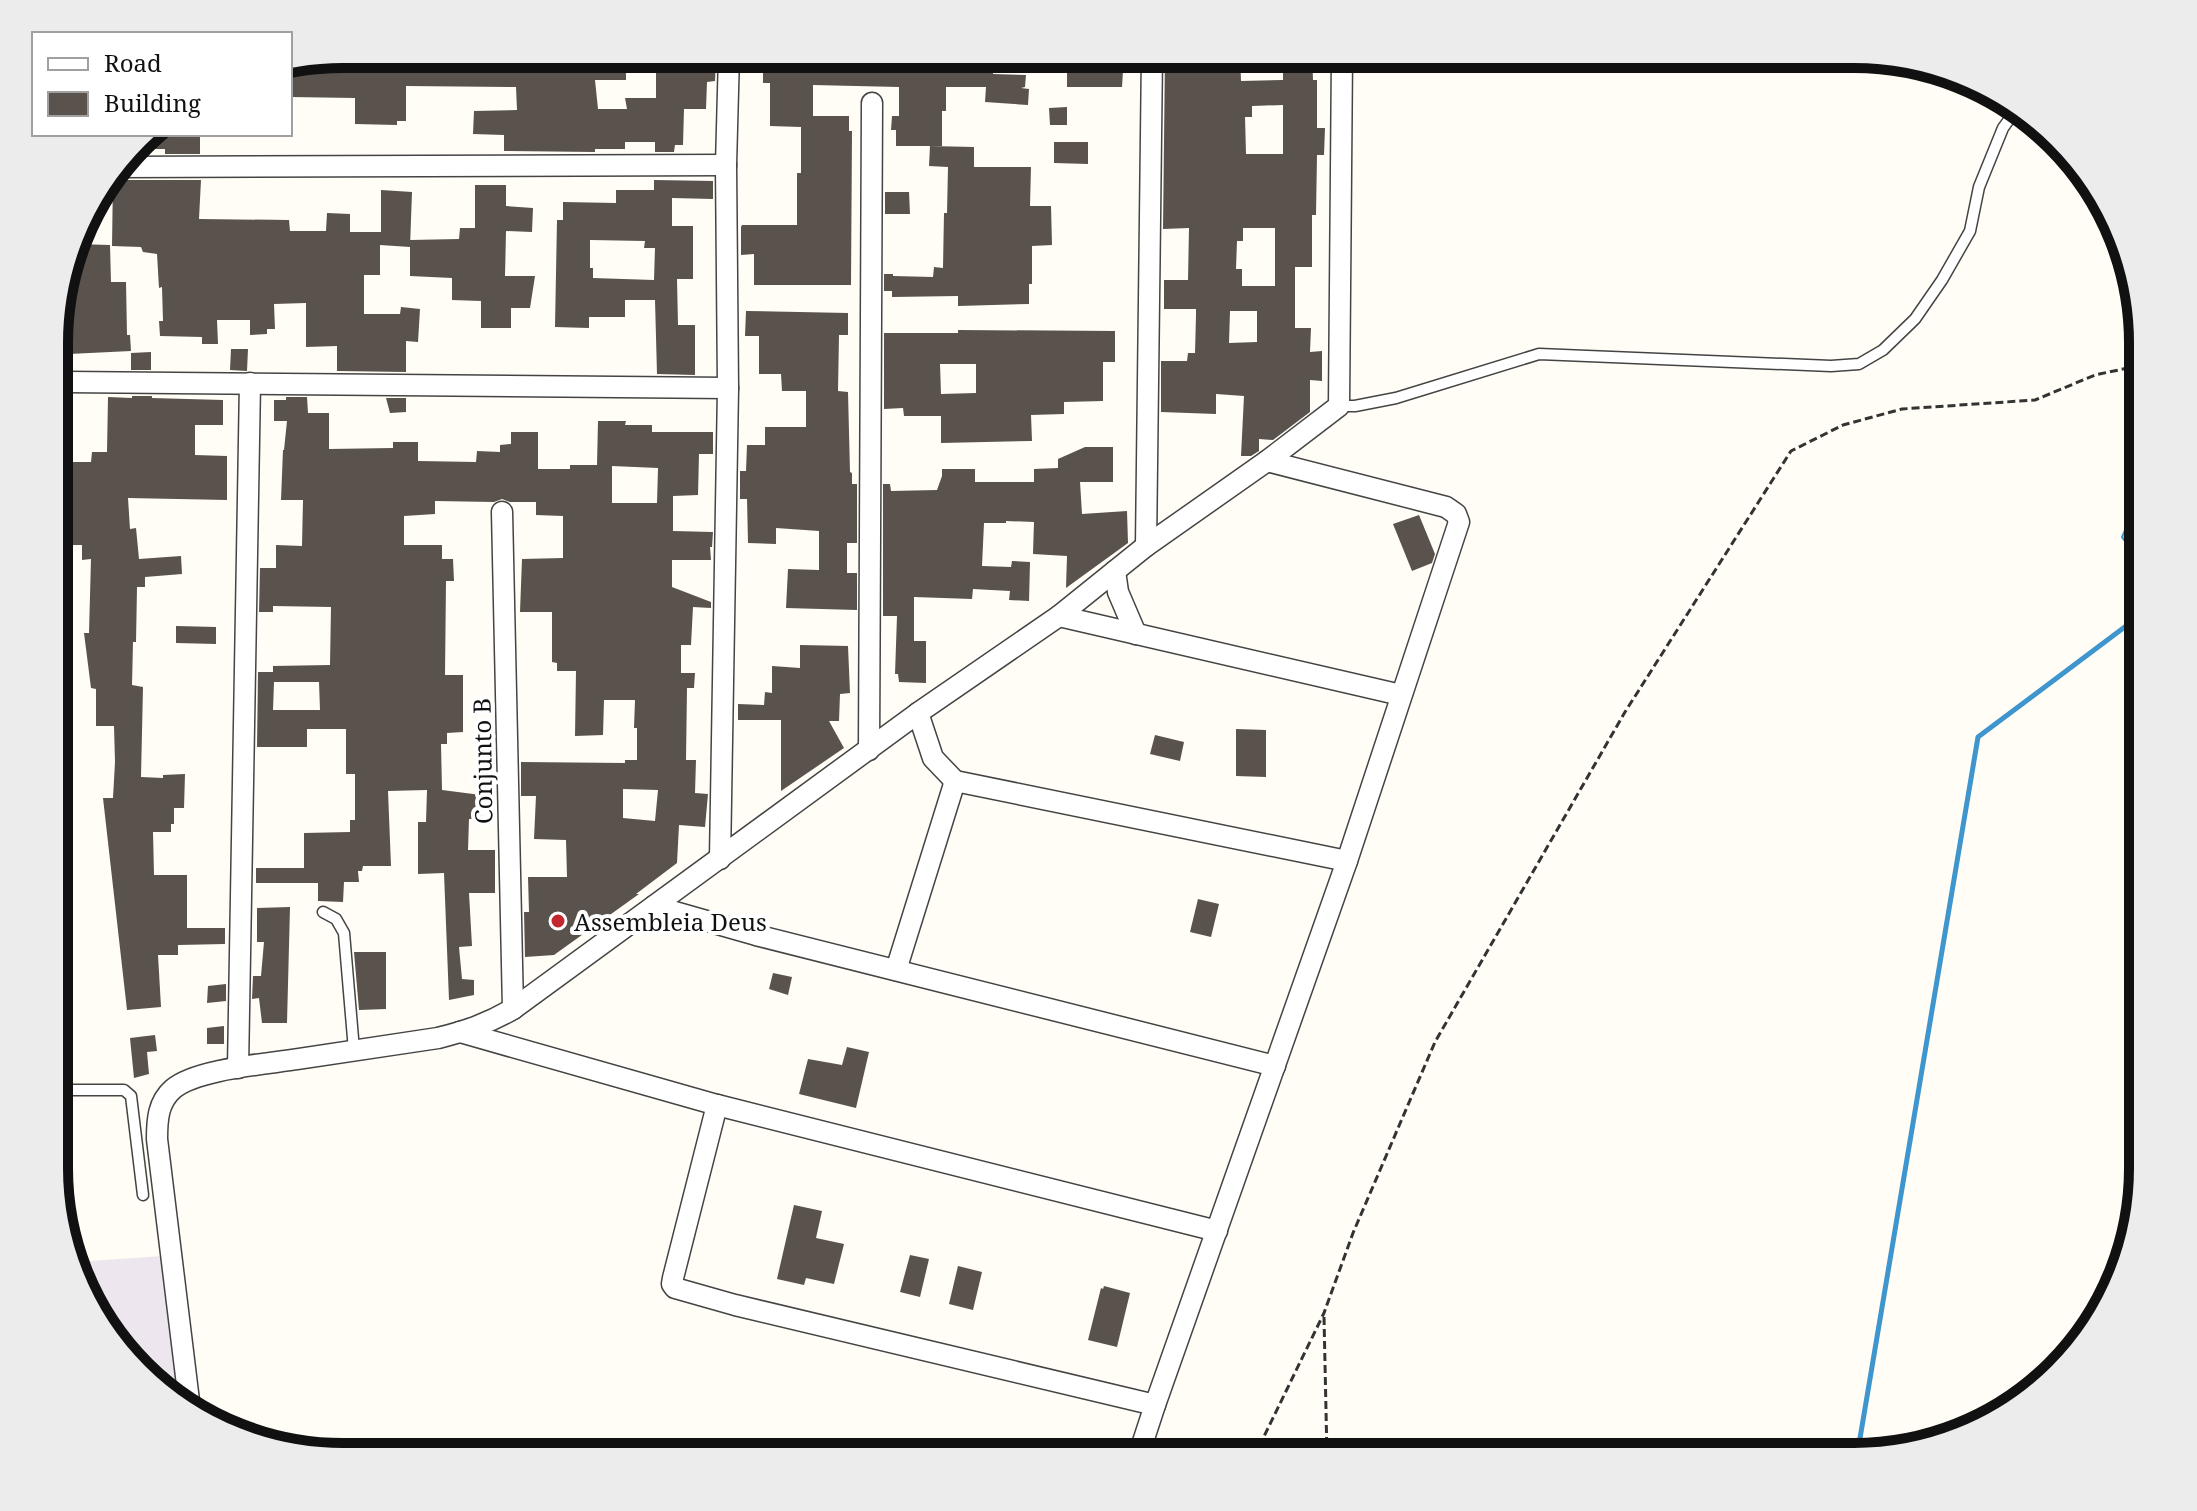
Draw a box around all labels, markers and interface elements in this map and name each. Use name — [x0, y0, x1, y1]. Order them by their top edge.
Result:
legend — [32, 32, 292, 136]
text: Road — [104, 46, 162, 79]
text: Building — [104, 86, 201, 119]
street label: Conjunto B — [464, 698, 500, 824]
place label: Assembleia Deus — [574, 905, 767, 938]
marker: Assembleia Deus — [549, 912, 567, 930]

